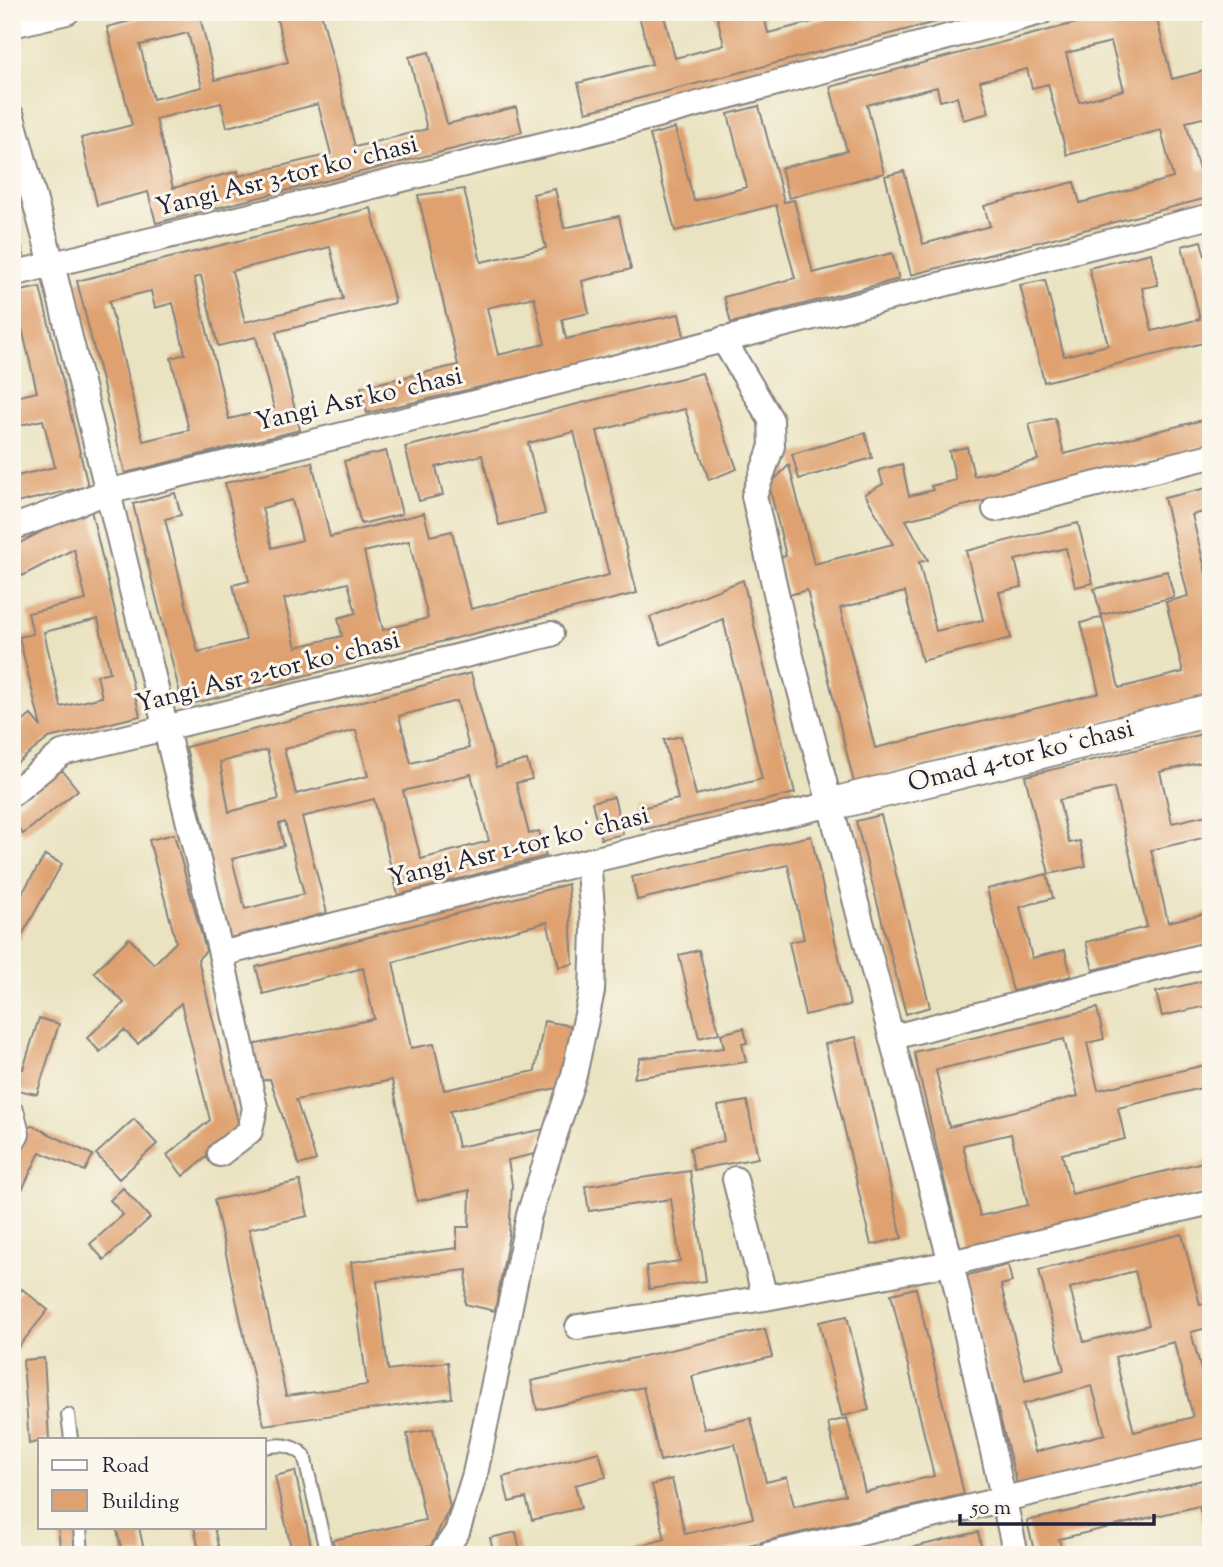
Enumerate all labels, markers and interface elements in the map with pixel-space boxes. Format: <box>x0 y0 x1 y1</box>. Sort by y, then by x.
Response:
street label: Yangi Asr 3-tor koʻchasi <box>152 126 422 228</box>
street label: Yangi Asr koʻchasi <box>252 358 466 442</box>
street label: Yangi Asr 2-tor koʻchasi <box>132 622 404 724</box>
street label: Omad 4-tor koʻchasi <box>904 711 1138 803</box>
street label: Yangi Asr 1-tor koʻchasi <box>385 798 653 898</box>
legend <box>38 1438 266 1528</box>
text: Road <box>102 1452 149 1482</box>
scale bar <box>960 1483 1155 1527</box>
text: Building <box>102 1488 179 1518</box>
text: 50 m <box>970 1494 1011 1524</box>

